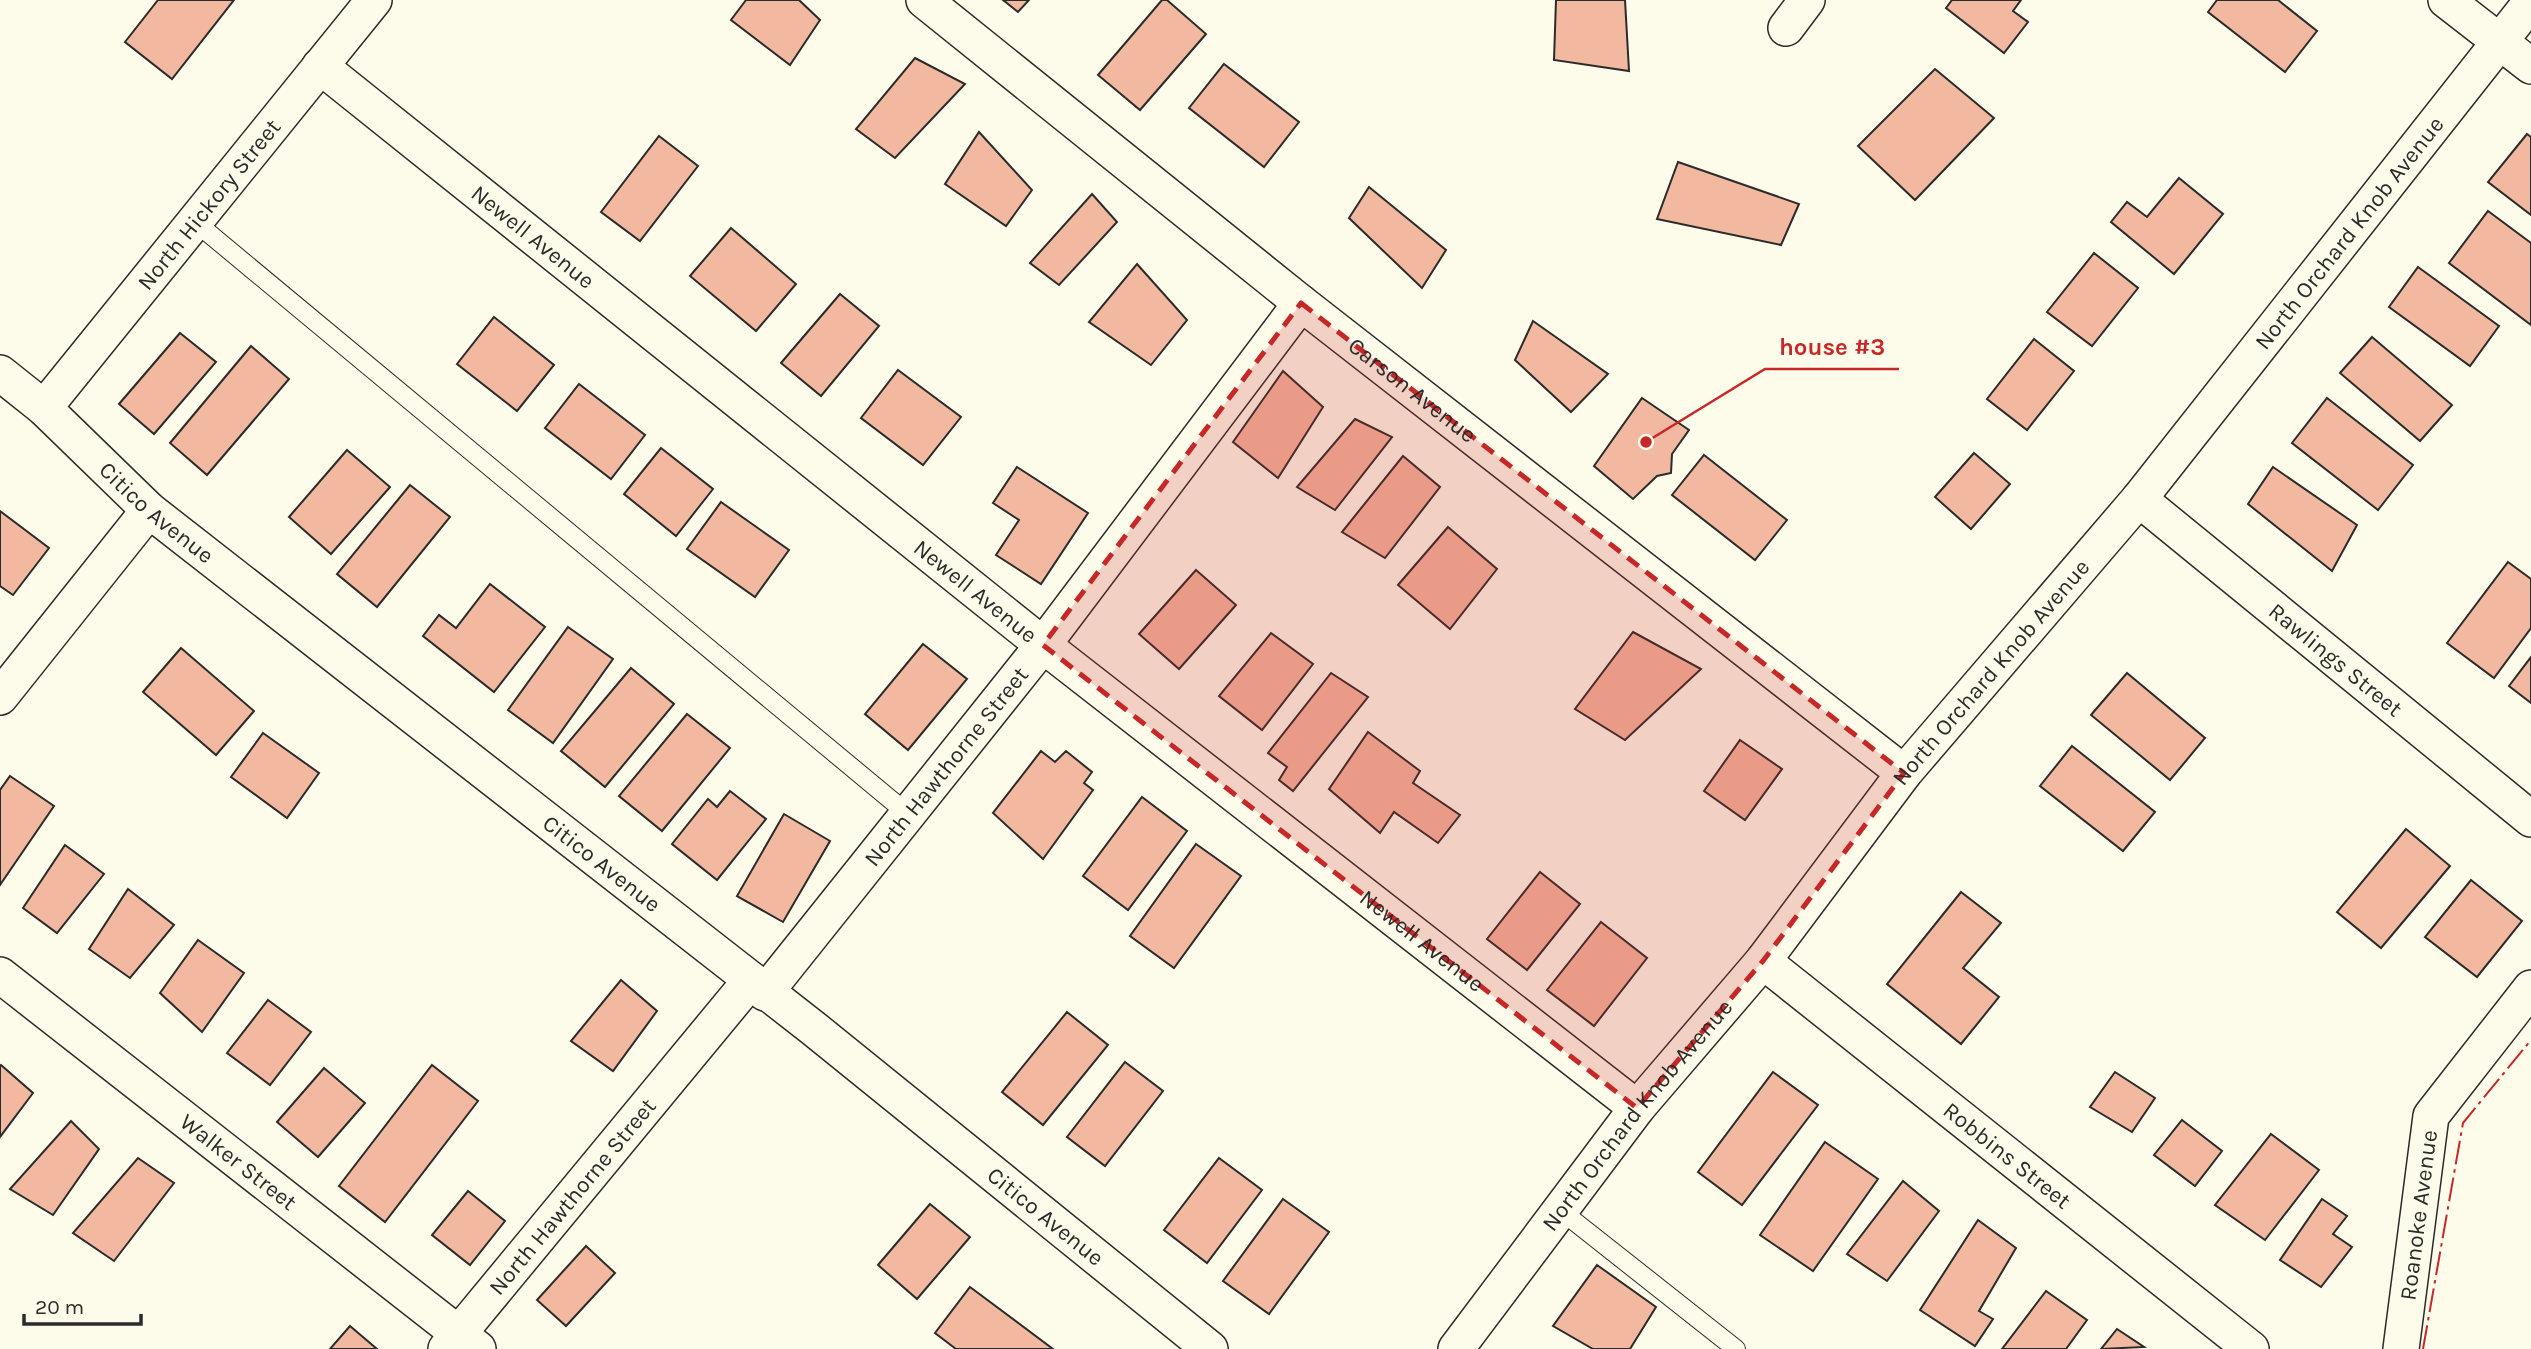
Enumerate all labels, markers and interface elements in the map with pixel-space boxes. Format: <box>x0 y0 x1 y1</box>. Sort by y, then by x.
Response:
street label: North Orchard Knob Avenue <box>2249 111 2449 355</box>
street label: North Hickory Street <box>132 113 287 296</box>
street label: Newell Avenue <box>466 180 600 295</box>
callout: house #3 <box>1765 324 1899 369</box>
street label: Carson Avenue <box>1343 332 1482 449</box>
text: house #3 <box>1779 333 1885 361</box>
street label: Citico Avenue <box>94 456 219 569</box>
street label: Newell Avenue <box>908 534 1042 649</box>
street label: North Orchard Knob Avenue <box>1887 554 2095 791</box>
street label: Rawlings Street <box>2263 598 2408 723</box>
street label: North Hawthorne Street <box>859 661 1034 872</box>
street label: Citico Avenue <box>537 809 666 918</box>
street label: Newell Avenue <box>1354 884 1489 998</box>
street label: North Orchard Knob Avenue <box>1537 994 1738 1236</box>
street label: North Hawthorne Street <box>483 1093 662 1301</box>
street label: Robbins Street <box>1938 1097 2076 1215</box>
street label: Walker Street <box>175 1108 302 1216</box>
street label: Roanoke Avenue <box>2394 1128 2443 1302</box>
street label: Citico Avenue <box>982 1161 1109 1272</box>
scale bar <box>24 1282 142 1326</box>
text: 20 m <box>35 1295 84 1319</box>

